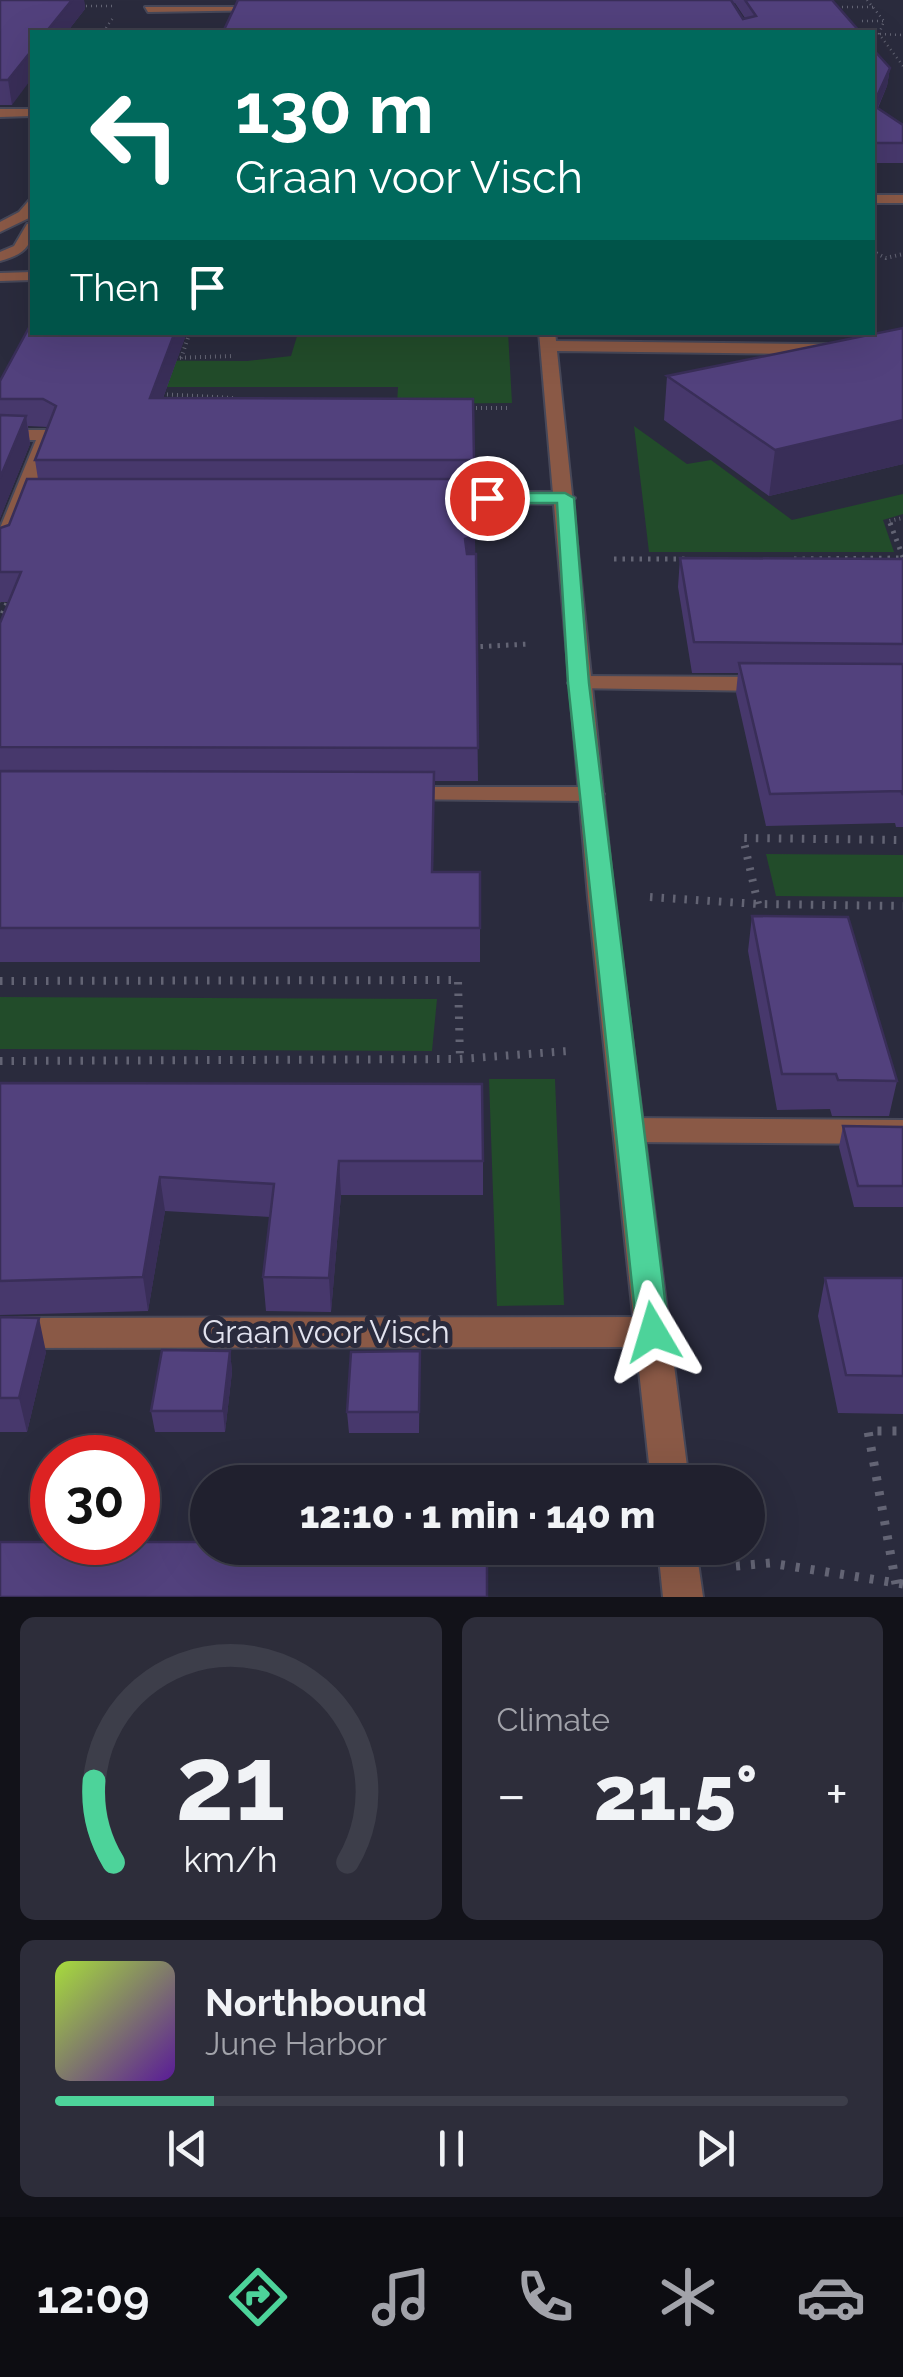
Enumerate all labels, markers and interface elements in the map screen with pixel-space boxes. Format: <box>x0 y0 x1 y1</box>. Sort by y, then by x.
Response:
text: 130 m <box>235 67 434 149</box>
icon: left <box>70 70 200 200</box>
text: Graan voor Visch <box>235 151 583 204</box>
icon: arrive <box>180 260 235 315</box>
text: Then <box>70 265 160 310</box>
pin <box>445 456 530 541</box>
icon: arrive <box>460 471 515 526</box>
position arrow <box>601 1280 705 1384</box>
street label: Graan voor Visch <box>202 1313 450 1350</box>
speed limit sign: 30 <box>30 1435 160 1565</box>
text: 12:10 · 1 min · 140 m <box>300 1492 655 1537</box>
text: Climate <box>497 1701 610 1738</box>
text: 21 <box>176 1722 286 1844</box>
text: 21.5° <box>594 1749 758 1838</box>
text: − <box>497 1762 526 1827</box>
text: + <box>825 1762 848 1827</box>
text: km/h <box>184 1838 278 1880</box>
text: Northbound <box>205 1980 427 2025</box>
text: June Harbor <box>205 2025 387 2062</box>
icon: previous <box>160 2121 215 2176</box>
icon: pause <box>424 2121 479 2176</box>
icon: next <box>688 2121 743 2176</box>
icon: directions <box>223 2262 293 2332</box>
icon: music <box>366 2262 436 2332</box>
icon: phone <box>510 2262 580 2332</box>
icon: climate <box>653 2262 723 2332</box>
icon: car <box>796 2262 866 2332</box>
text: 12:09 <box>37 2271 150 2324</box>

